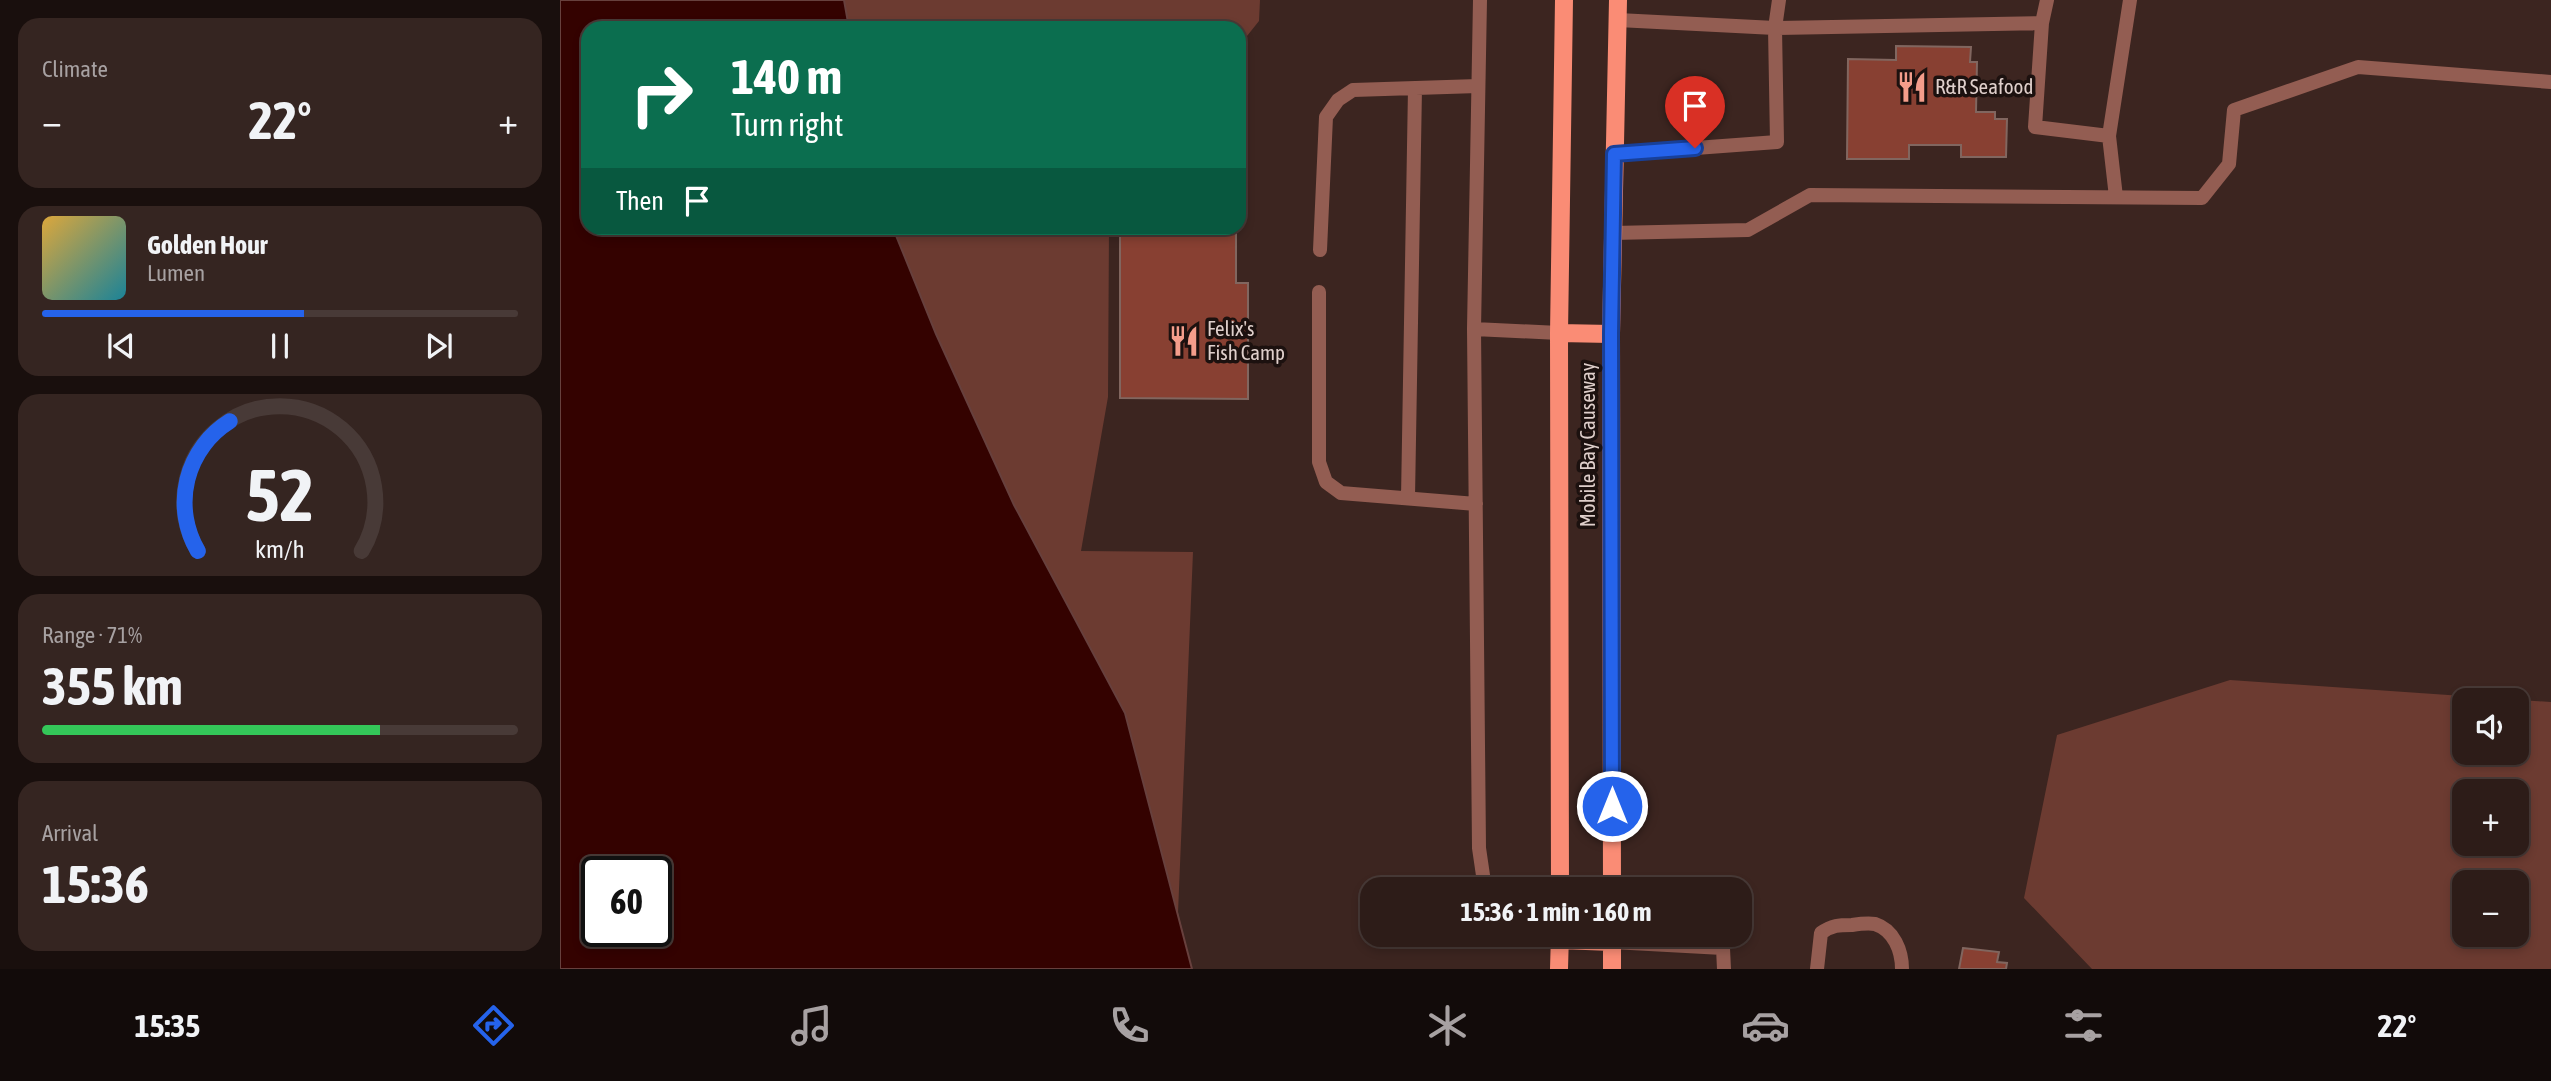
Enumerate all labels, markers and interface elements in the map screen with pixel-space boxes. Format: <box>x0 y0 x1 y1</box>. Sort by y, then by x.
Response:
text: 140 m <box>731 48 842 104</box>
icon: right <box>616 49 707 140</box>
text: Climate <box>42 56 108 82</box>
restaurant icon: R&R Seafood <box>1895 70 1929 104</box>
place label: R&R Seafood <box>1935 74 2033 98</box>
pin <box>1665 76 1725 148</box>
icon: arrive <box>1676 87 1714 125</box>
text: 22° <box>248 90 312 150</box>
text: − <box>42 99 62 142</box>
text: + <box>498 99 518 142</box>
text: Turn right <box>731 106 844 143</box>
icon: arrive <box>678 182 716 220</box>
text: Then <box>616 186 664 216</box>
text: Golden Hour <box>147 230 267 260</box>
text: Lumen <box>147 260 205 286</box>
place label: Felix's Fish Camp <box>1207 316 1285 364</box>
restaurant icon: Felix's Fish Camp <box>1167 324 1201 358</box>
icon: previous <box>102 327 140 365</box>
icon: pause <box>261 327 299 365</box>
icon: next <box>420 327 458 365</box>
street label: Mobile Bay Causeway <box>1575 362 1599 527</box>
text: 52 <box>246 453 314 536</box>
text: km/h <box>255 534 305 562</box>
text: Range · 71% <box>42 622 142 648</box>
text: 355 km <box>42 656 183 716</box>
map controls <box>2452 688 2529 947</box>
button: sound <box>2452 688 2529 765</box>
position arrow <box>1575 769 1649 843</box>
button: + <box>2452 779 2529 856</box>
text: Arrival <box>42 820 98 846</box>
text: 15:36 <box>42 854 149 914</box>
speed limit sign: 60 <box>581 856 672 947</box>
button: − <box>2452 870 2529 947</box>
text: 15:36 · 1 min · 160 m <box>1461 897 1651 927</box>
icon: directions <box>469 1001 518 1050</box>
icon: music <box>787 1001 836 1050</box>
icon: phone <box>1105 1001 1154 1050</box>
icon: climate <box>1423 1001 1472 1050</box>
icon: car <box>1741 1001 1790 1050</box>
icon: filters <box>2059 1001 2108 1050</box>
text: 15:35 <box>135 1007 200 1044</box>
text: 22° <box>2377 1007 2416 1044</box>

